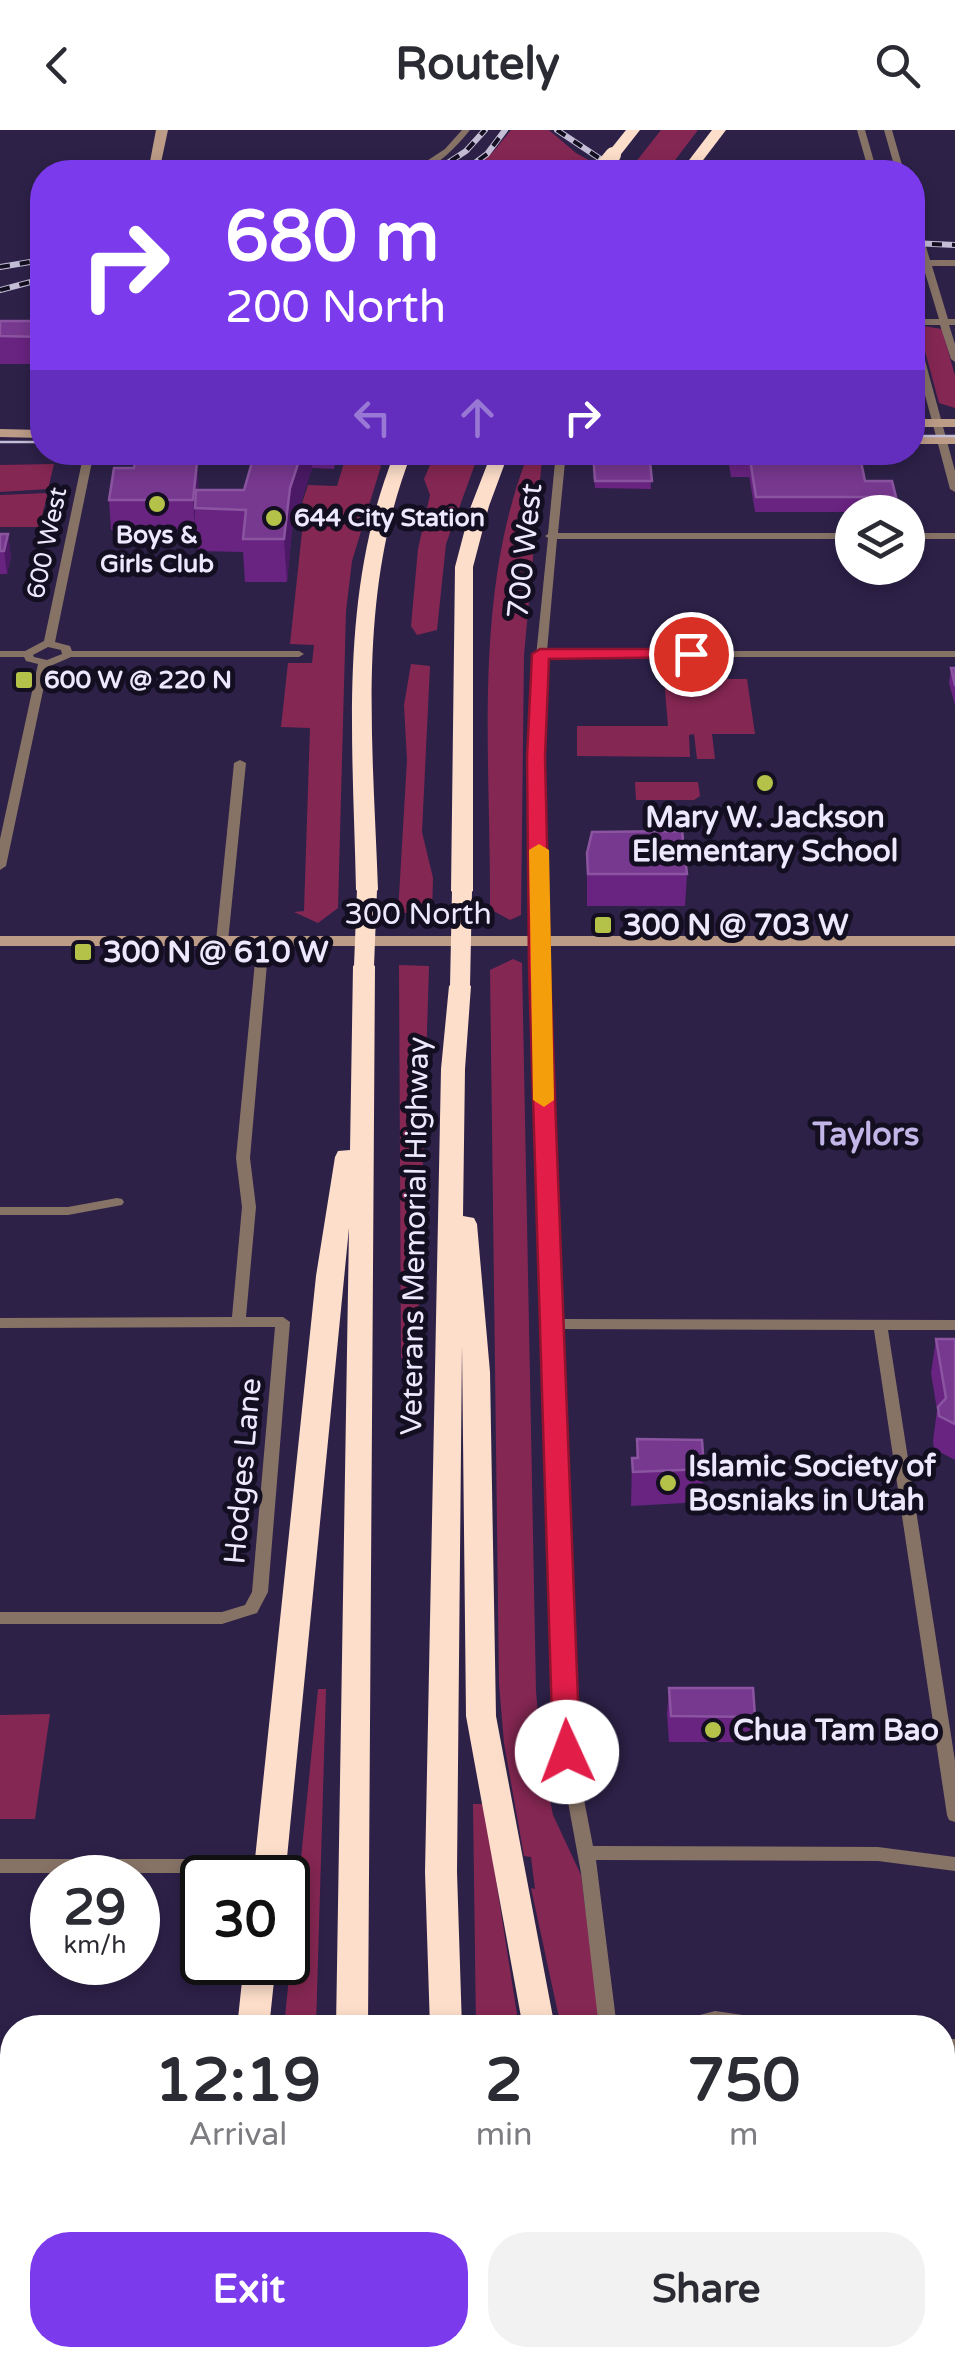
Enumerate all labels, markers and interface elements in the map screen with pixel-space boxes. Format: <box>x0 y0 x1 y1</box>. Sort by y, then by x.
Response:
icon: back <box>30 38 85 93</box>
text: Routely <box>395 38 560 92</box>
icon: search <box>870 38 925 93</box>
text: 680 m <box>225 196 439 280</box>
icon: right <box>60 200 190 330</box>
text: 200 North <box>225 281 446 335</box>
icon: left <box>345 390 400 445</box>
icon: ahead <box>450 390 505 445</box>
icon: right <box>555 390 610 445</box>
street label: 700 West <box>499 481 551 621</box>
street label: 600 West <box>21 484 74 602</box>
marker: Boys & Girls Club <box>146 493 168 515</box>
map controls <box>835 495 925 585</box>
button: layers <box>835 495 925 585</box>
place label: 644 City Station <box>294 503 485 533</box>
marker: 644 City Station <box>263 507 285 529</box>
place label: Boys & Girls Club <box>100 520 214 579</box>
pin <box>649 612 734 697</box>
icon: arrive <box>664 627 719 682</box>
place label: 600 W @ 220 N <box>44 665 232 695</box>
marker: 600 W @ 220 N <box>13 669 35 691</box>
marker: Mary W. Jackson Elementary School <box>754 772 776 794</box>
place label: Mary W. Jackson Elementary School <box>632 799 898 870</box>
street label: 300 North <box>344 896 492 933</box>
place label: 300 N @ 703 W <box>623 907 849 944</box>
marker: 300 N @ 703 W <box>592 914 614 936</box>
place label: 300 N @ 610 W <box>103 934 329 971</box>
marker: 300 N @ 610 W <box>72 941 94 963</box>
street label: Veterans Memorial Highway <box>393 1036 437 1436</box>
district label: Taylors <box>812 1116 919 1154</box>
street label: Hodges Lane <box>216 1376 270 1566</box>
place label: Islamic Society of Bosniaks in Utah <box>688 1448 936 1519</box>
marker: Islamic Society of Bosniaks in Utah <box>657 1472 679 1494</box>
position arrow <box>515 1700 619 1804</box>
place label: Chua Tam Bao <box>733 1712 939 1749</box>
marker: Chua Tam Bao <box>702 1719 724 1741</box>
speed limit sign: 30 <box>180 1855 310 1985</box>
text: 29 <box>64 1878 126 1938</box>
text: km/h <box>64 1930 126 1960</box>
text: 12:19 <box>155 2045 321 2117</box>
text: 2 <box>485 2045 523 2117</box>
text: 750 <box>687 2045 800 2117</box>
text: Arrival <box>188 2116 287 2154</box>
text: min <box>476 2116 533 2154</box>
text: m <box>729 2116 758 2154</box>
button: Exit <box>30 2232 468 2347</box>
button: Share <box>488 2232 925 2347</box>

